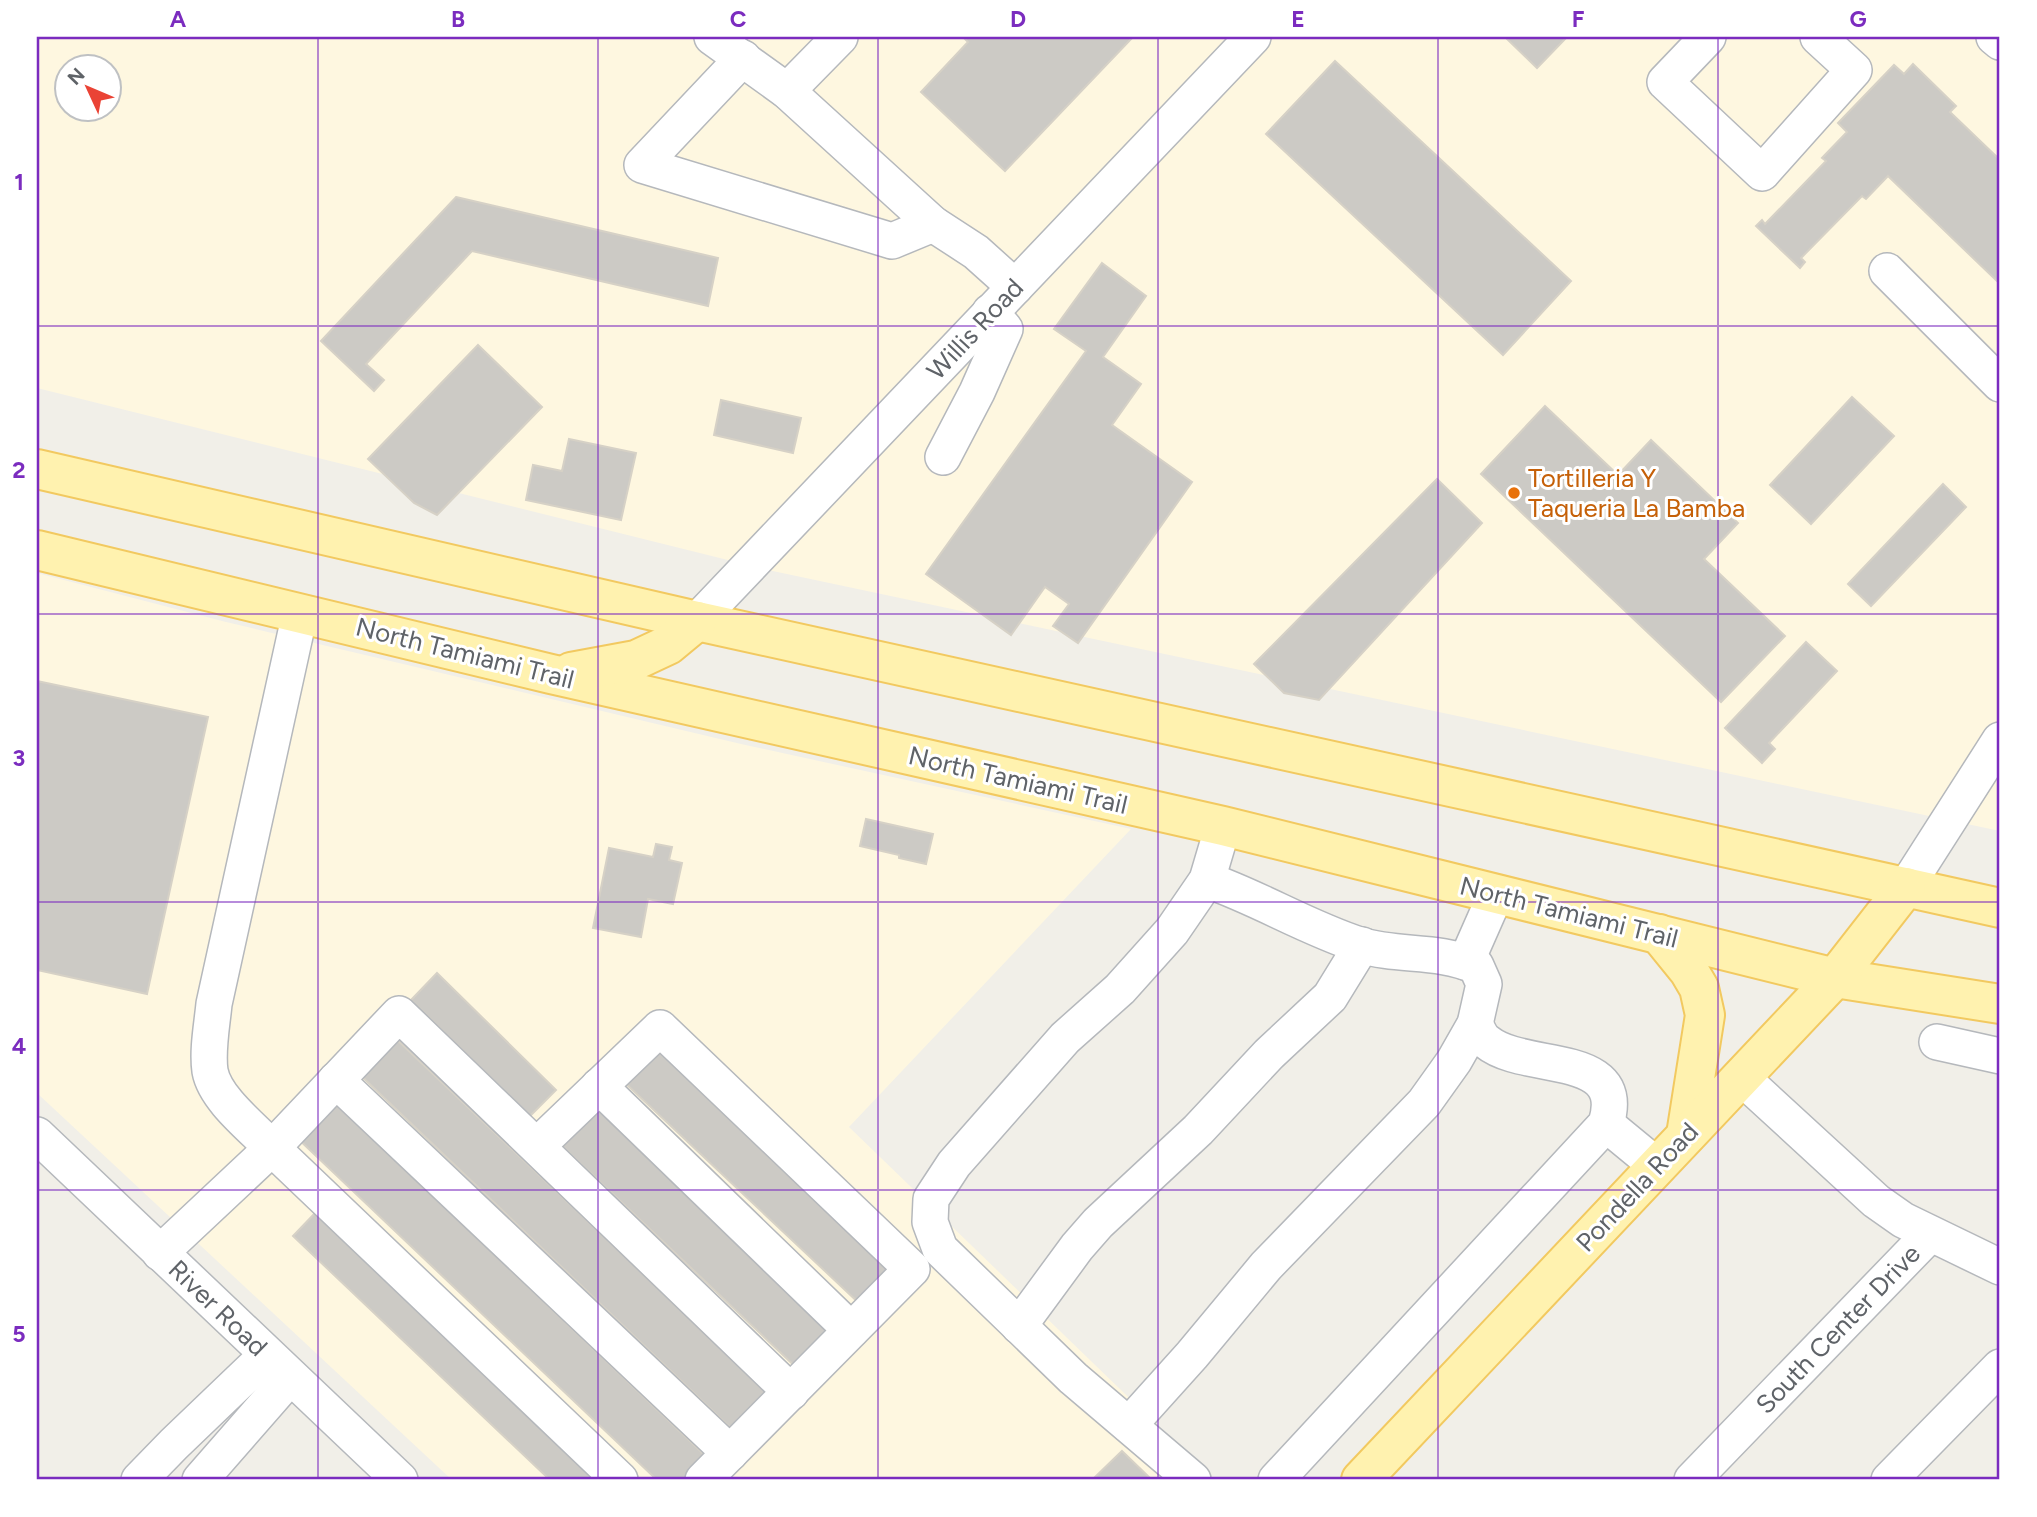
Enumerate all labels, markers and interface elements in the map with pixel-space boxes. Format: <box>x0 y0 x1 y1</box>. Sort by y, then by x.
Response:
text: A <box>170 5 187 33</box>
text: B <box>451 5 465 33</box>
text: C <box>730 5 747 33</box>
text: D <box>1010 5 1026 33</box>
text: E <box>1291 5 1305 33</box>
text: F <box>1572 5 1585 33</box>
text: G <box>1849 5 1867 33</box>
north arrow <box>52 52 122 122</box>
text: N <box>63 63 90 90</box>
text: 1 <box>14 168 24 196</box>
street label: Willis Road <box>920 272 1030 386</box>
text: 2 <box>12 456 26 484</box>
place label: Tortilleria Y Taqueria La Bamba <box>1528 462 1745 524</box>
marker: Tortilleria Y Taqueria La Bamba <box>1506 485 1522 501</box>
street label: North Tamiami Trail <box>353 610 577 696</box>
street label: North Tamiami Trail <box>905 739 1131 821</box>
text: 3 <box>13 744 25 772</box>
street label: North Tamiami Trail <box>1457 869 1681 955</box>
text: 4 <box>12 1032 26 1060</box>
street label: Pondella Road <box>1569 1116 1705 1258</box>
street label: South Center Drive <box>1749 1238 1927 1420</box>
street label: River Road <box>162 1253 274 1363</box>
text: 5 <box>12 1320 26 1348</box>

